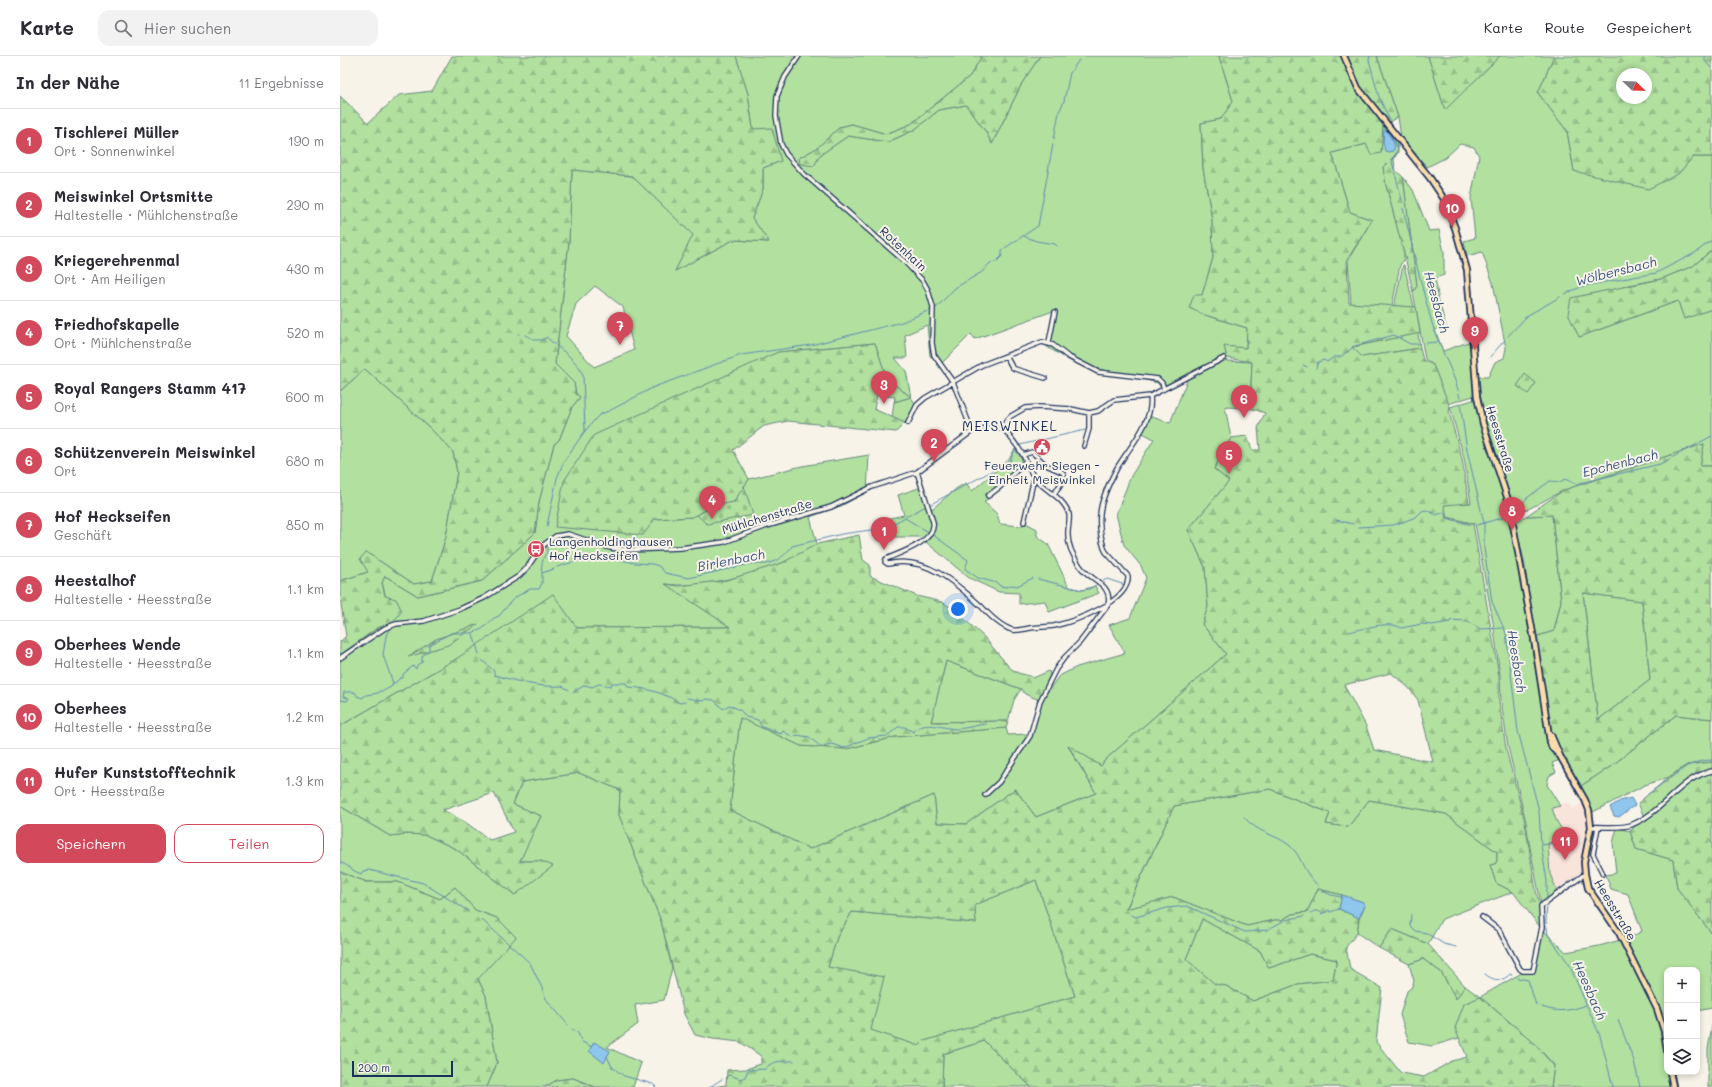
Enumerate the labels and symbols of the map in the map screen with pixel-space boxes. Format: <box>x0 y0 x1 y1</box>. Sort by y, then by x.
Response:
north arrow <box>1616 68 1652 104</box>
pin: 10 <box>1439 194 1465 227</box>
street label: Rotenhain <box>877 222 931 274</box>
water label: Wölbersbach <box>1574 252 1658 289</box>
water label: Heesbach <box>1421 269 1454 335</box>
pin: 7 <box>607 312 633 345</box>
pin: 9 <box>1462 317 1488 350</box>
pin: 3 <box>871 371 897 404</box>
pin: 6 <box>1231 385 1257 418</box>
street label: Heesstraße <box>1483 403 1519 474</box>
district label: MEISWINKEL <box>962 416 1058 435</box>
pin: 2 <box>921 429 947 462</box>
public building icon: Feuerwehr Siegen - Einheit Meiswinkel <box>1032 437 1052 457</box>
pin: 5 <box>1216 441 1242 474</box>
water label: Epchenbach <box>1580 445 1659 480</box>
place label: Feuerwehr Siegen - Einheit Meiswinkel <box>984 457 1100 487</box>
pin: 4 <box>699 486 725 519</box>
street label: Mühlchenstraße <box>720 495 814 537</box>
pin: 8 <box>1499 497 1525 530</box>
pin: 1 <box>871 517 897 550</box>
place label: Langenholdinghausen Hof Heckseifen <box>549 533 673 563</box>
bus stop icon: Langenholdinghausen Hof Heckseifen <box>526 539 546 559</box>
water label: Birlenbach <box>696 545 766 574</box>
your location <box>948 599 968 619</box>
water label: Heesbach <box>1504 628 1531 693</box>
pin: 11 <box>1552 827 1578 860</box>
street label: Heesstraße <box>1591 876 1640 943</box>
water label: Heesbach <box>1570 958 1611 1022</box>
scale bar <box>352 1059 453 1078</box>

